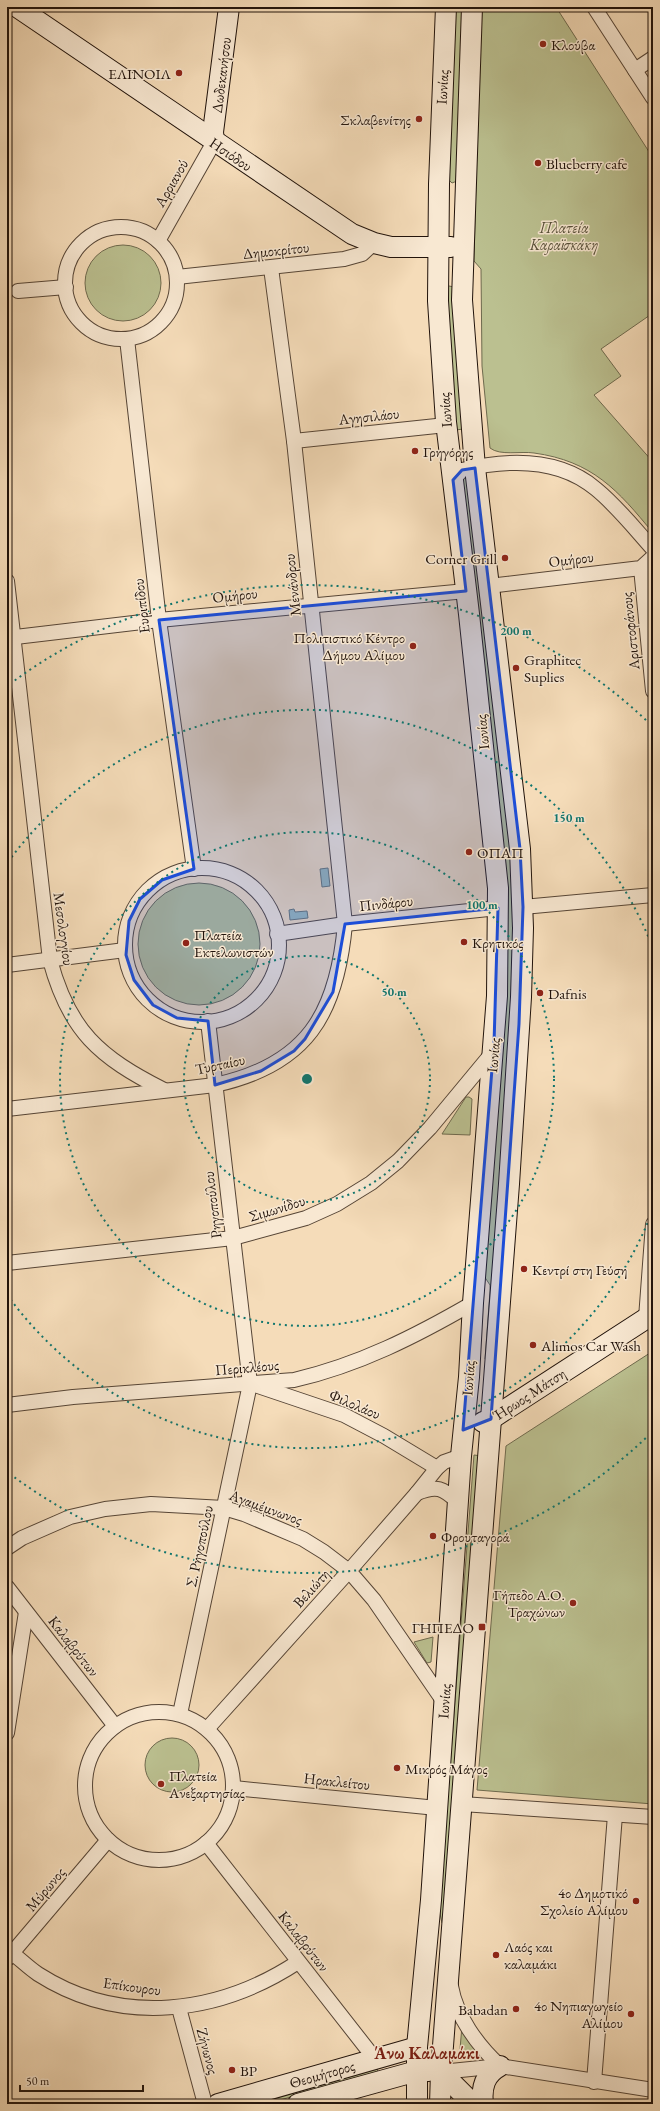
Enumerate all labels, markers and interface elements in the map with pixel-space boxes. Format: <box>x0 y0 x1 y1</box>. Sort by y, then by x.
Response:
place label: Κλούβα <box>551 35 595 54</box>
street label: Δωδεκανήσου <box>207 36 235 114</box>
marker: Κλούβα <box>538 39 548 49</box>
place label: ΕΛΙΝΟΙΛ <box>108 64 172 83</box>
marker: ΕΛΙΝΟΙΛ <box>174 68 184 78</box>
street label: Ιωνίας <box>432 69 452 105</box>
place label: Σκλαβενίτης <box>341 110 411 129</box>
marker: Σκλαβενίτης <box>414 114 424 124</box>
street label: Ησιόδου <box>206 133 256 175</box>
place label: Blueberry cafe <box>546 154 628 173</box>
street label: Αρριανού <box>149 156 192 211</box>
marker: Blueberry cafe <box>533 158 543 168</box>
park label: Πλατεία Καραϊσκάκη <box>529 218 598 255</box>
street label: Δημοκρίτου <box>242 237 310 263</box>
street label: Ιωνίας <box>434 392 456 428</box>
street label: Αγησιλάου <box>337 403 400 429</box>
place label: Γρηγόρης <box>423 442 473 461</box>
marker: Γρηγόρης <box>410 446 420 456</box>
street label: Ομήρου <box>547 547 595 571</box>
place label: Corner Grill <box>425 549 497 568</box>
street label: Μενάνδρου <box>279 553 305 617</box>
marker: Corner Grill <box>500 553 510 563</box>
street label: Ευριπίδου <box>128 577 154 635</box>
street label: Ομήρου <box>211 583 259 607</box>
street label: Αριστοφάνους <box>616 591 644 672</box>
text: 200 m <box>500 623 532 639</box>
place label: Πολιτιστικό Κέντρο Δήμου Αλίμου <box>294 628 405 664</box>
marker: Πολιτιστικό Κέντρο Δήμου Αλίμου <box>408 641 418 651</box>
place label: Graphitec Suplies <box>524 650 581 686</box>
marker: Graphitec Suplies <box>511 663 521 673</box>
street label: Ιωνίας <box>471 714 493 750</box>
text: 150 m <box>553 810 585 826</box>
place label: ΟΠΑΠ <box>477 843 524 862</box>
marker: ΟΠΑΠ <box>464 847 474 857</box>
street label: Μεσολογγίου <box>49 891 79 967</box>
street label: Πινδάρου <box>358 891 414 915</box>
text: 100 m <box>466 897 498 913</box>
place label: Πλατεία Εκτελωνιστών <box>194 925 274 961</box>
place label: Κρητικός <box>472 933 523 952</box>
marker: Κρητικός <box>459 937 469 947</box>
marker: Πλατεία Εκτελωνιστών <box>181 938 191 948</box>
text: 50 m <box>381 984 407 1000</box>
place label: Dafnis <box>548 984 587 1003</box>
marker: Dafnis <box>535 988 545 998</box>
street label: Ιωνίας <box>482 1037 504 1073</box>
street label: Τυρταίου <box>193 1049 247 1079</box>
centre of rings <box>300 1072 314 1086</box>
street label: Ρηγοπούλου <box>198 1170 226 1240</box>
street label: Σιμωνίδου <box>247 1191 307 1225</box>
place label: Κεντρί στη Γεύση <box>532 1260 627 1279</box>
marker: Κεντρί στη Γεύση <box>519 1264 529 1274</box>
place label: Alimos Car Wash <box>540 1336 641 1355</box>
marker: Alimos Car Wash <box>528 1340 538 1350</box>
street label: Περικλέους <box>214 1355 280 1379</box>
street label: Ιωνίας <box>457 1360 479 1396</box>
street label: Ήρωος Μάτση <box>489 1363 569 1425</box>
street label: Φιλολάου <box>326 1385 384 1423</box>
street label: Αγαμέμνωνος <box>226 1485 305 1529</box>
street label: Σ. Ρηγοπούλου <box>181 1503 217 1589</box>
place label: Φρουταγορά <box>441 1527 510 1546</box>
marker: Φρουταγορά <box>428 1531 438 1541</box>
street label: Βελιώτη <box>289 1565 333 1611</box>
place label: Γήπεδο Α.Ο. Τραχώνων <box>494 1585 565 1621</box>
marker: Γήπεδο Α.Ο. Τραχώνων <box>568 1598 578 1608</box>
street label: Καλαβρύτων <box>44 1612 104 1680</box>
place label: ΓΗΠΕΔΟ <box>412 1618 474 1637</box>
marker: ΓΗΠΕΔΟ <box>477 1622 487 1632</box>
street label: Ιωνίας <box>433 1683 455 1719</box>
place label: Μικρός Μάγος <box>405 1759 488 1778</box>
marker: Μικρός Μάγος <box>392 1763 402 1773</box>
place label: Πλατεία Ανεξαρτησίας <box>168 1766 245 1802</box>
street label: Ηρακλείτου <box>303 1768 371 1794</box>
marker: Πλατεία Ανεξαρτησίας <box>156 1779 166 1789</box>
street label: Μύρωνος <box>21 1863 69 1915</box>
place label: 4ο Δημοτικό Σχολείο Αλίμου <box>540 1883 628 1919</box>
marker: 4ο Δημοτικό Σχολείο Αλίμου <box>631 1896 641 1906</box>
street label: Καλαβρύτων <box>274 1907 334 1975</box>
place label: Λαός και καλαμάκι <box>503 1937 557 1973</box>
marker: Λαός και καλαμάκι <box>491 1950 501 1960</box>
street label: Επίκουρου <box>102 1973 162 1999</box>
place label: 4ο Νηπιαγωγείο Αλίμου <box>534 1996 623 2032</box>
place label: Babadan <box>458 2000 508 2019</box>
marker: Babadan <box>511 2004 521 2014</box>
marker: 4ο Νηπιαγωγείο Αλίμου <box>626 2009 636 2019</box>
street label: Ζήνωνος <box>193 2026 223 2076</box>
district label: Άνω Καλαμάκι <box>373 2042 480 2064</box>
street label: Θεομήτορος <box>287 2056 357 2092</box>
place label: BP <box>240 2061 257 2080</box>
marker: BP <box>227 2065 237 2075</box>
scale bar <box>20 2067 143 2093</box>
text: 50 m <box>26 2073 50 2089</box>

